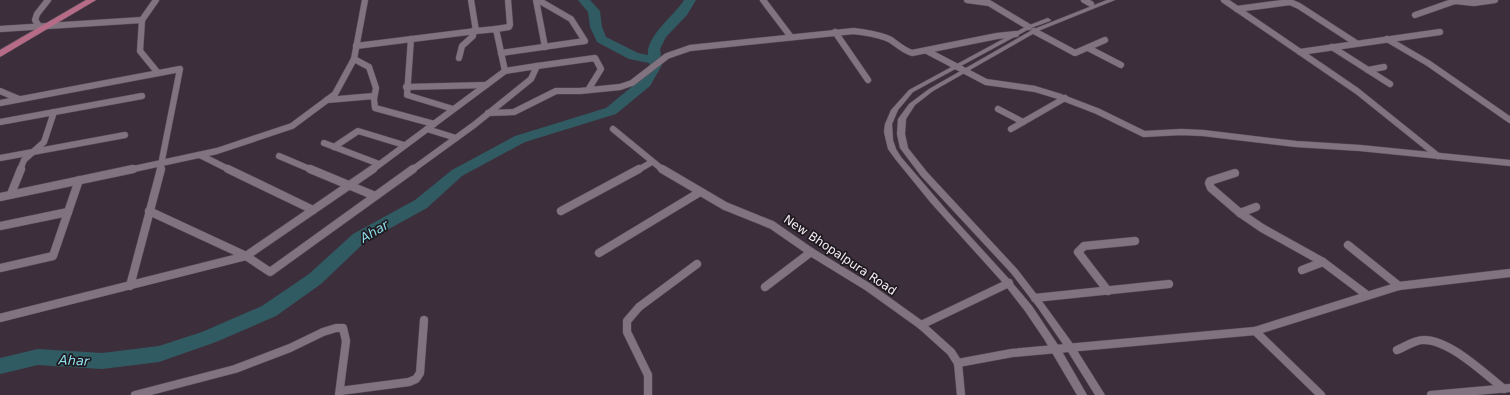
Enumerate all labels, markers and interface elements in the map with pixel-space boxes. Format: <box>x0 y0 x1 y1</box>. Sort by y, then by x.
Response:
street label: New Bhopalpura Road <box>781 212 899 298</box>
water label: Ahar <box>356 216 393 246</box>
water label: Ahar <box>57 352 91 369</box>

